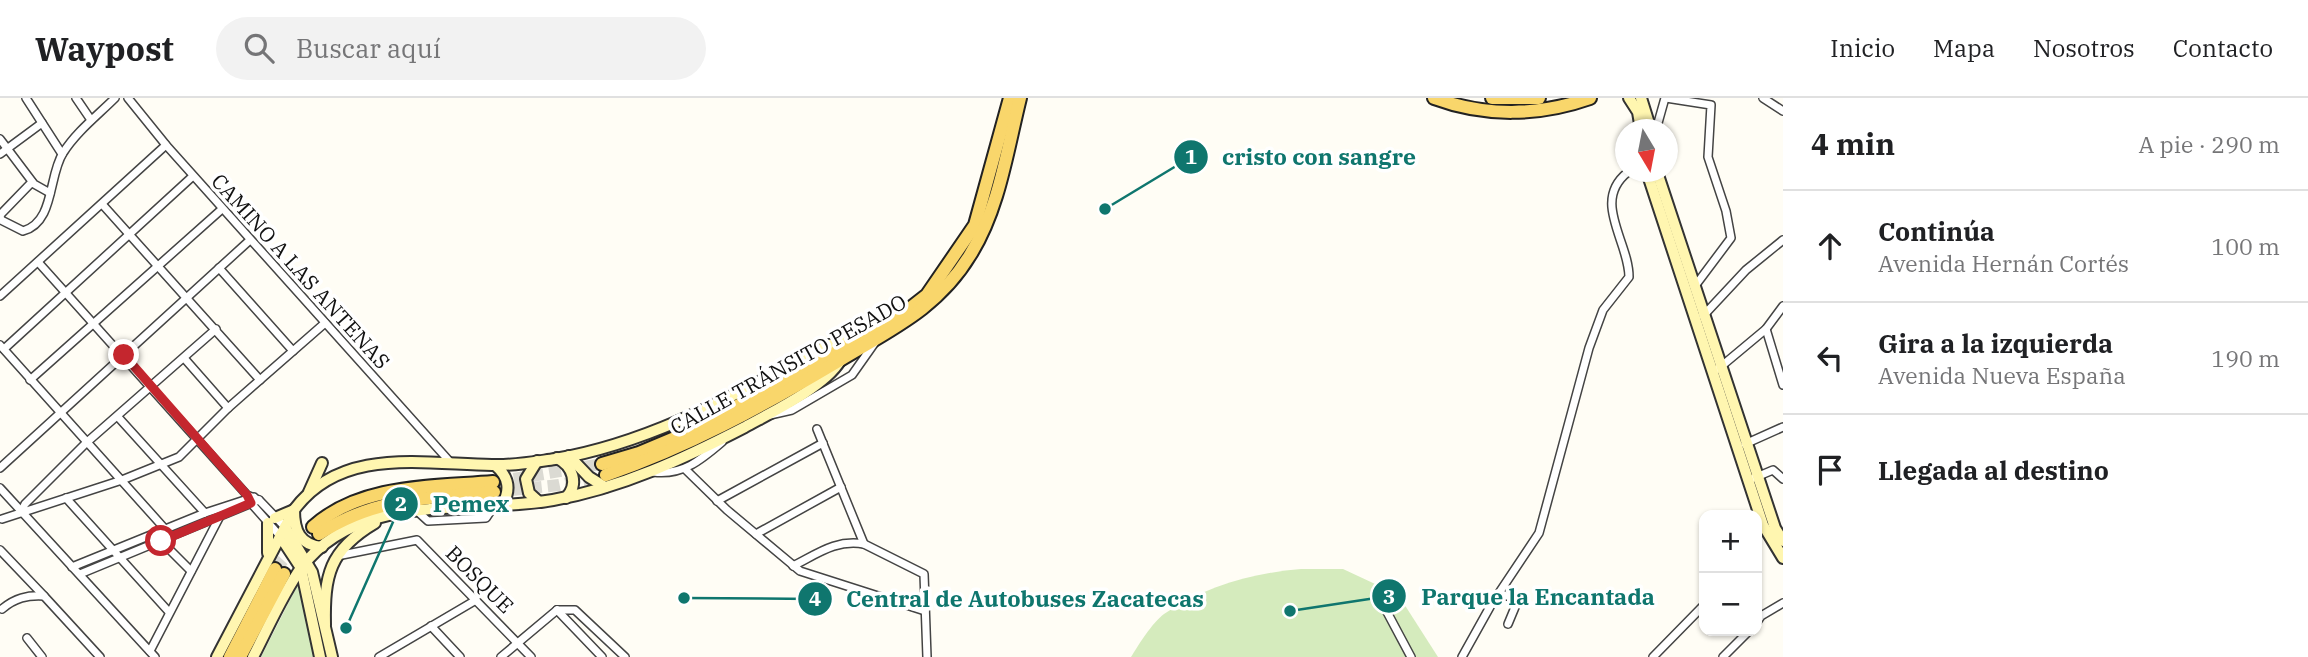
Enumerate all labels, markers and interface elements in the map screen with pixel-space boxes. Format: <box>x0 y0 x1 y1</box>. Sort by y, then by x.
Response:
search box <box>216 17 706 80</box>
text: Waypost <box>35 27 174 70</box>
icon: search <box>240 29 278 67</box>
text: Buscar aquí <box>296 31 441 65</box>
text: Inicio <box>1830 32 1895 64</box>
text: Mapa <box>1933 32 1995 64</box>
text: Nosotros <box>2033 32 2135 64</box>
text: Contacto <box>2173 32 2273 64</box>
north arrow <box>1615 119 1678 182</box>
text: 4 min <box>1811 124 1895 163</box>
text: A pie · 290 m <box>2138 129 2280 159</box>
callout: cristo con sangre <box>1173 135 1430 179</box>
text: cristo con sangre <box>1222 141 1416 171</box>
text: 1 <box>1185 142 1197 170</box>
street label: CAMINO A LAS ANTENAS <box>206 167 396 375</box>
text: Continúa <box>1878 214 1995 248</box>
icon: ahead <box>1811 227 1849 265</box>
text: 100 m <box>2211 231 2280 261</box>
text: Avenida Hernán Cortés <box>1878 248 2129 278</box>
street label: CALLE TRÁNSITO PESADO <box>665 287 911 441</box>
text: Gira a la izquierda <box>1878 326 2113 360</box>
route end <box>108 339 139 370</box>
icon: left <box>1811 339 1849 377</box>
text: 190 m <box>2211 343 2280 373</box>
text: Avenida Nueva España <box>1878 360 2126 390</box>
icon: arrive <box>1811 451 1849 489</box>
text: Llegada al destino <box>1878 453 2109 487</box>
callout: Pemex <box>383 482 523 526</box>
text: Pemex <box>433 488 510 518</box>
text: 2 <box>395 489 407 517</box>
map controls <box>1699 510 1762 636</box>
button: + <box>1699 510 1762 573</box>
route start <box>145 525 176 556</box>
street label: BOSQUE <box>440 539 520 619</box>
button: − <box>1699 573 1762 636</box>
callout: Parque la Encantada <box>1372 574 1669 618</box>
callout: Central de Autobuses Zacatecas <box>797 577 1218 621</box>
text: Parque la Encantada <box>1421 581 1655 611</box>
text: 3 <box>1383 582 1395 610</box>
text: Central de Autobuses Zacatecas <box>846 583 1204 613</box>
text: 4 <box>809 584 821 612</box>

